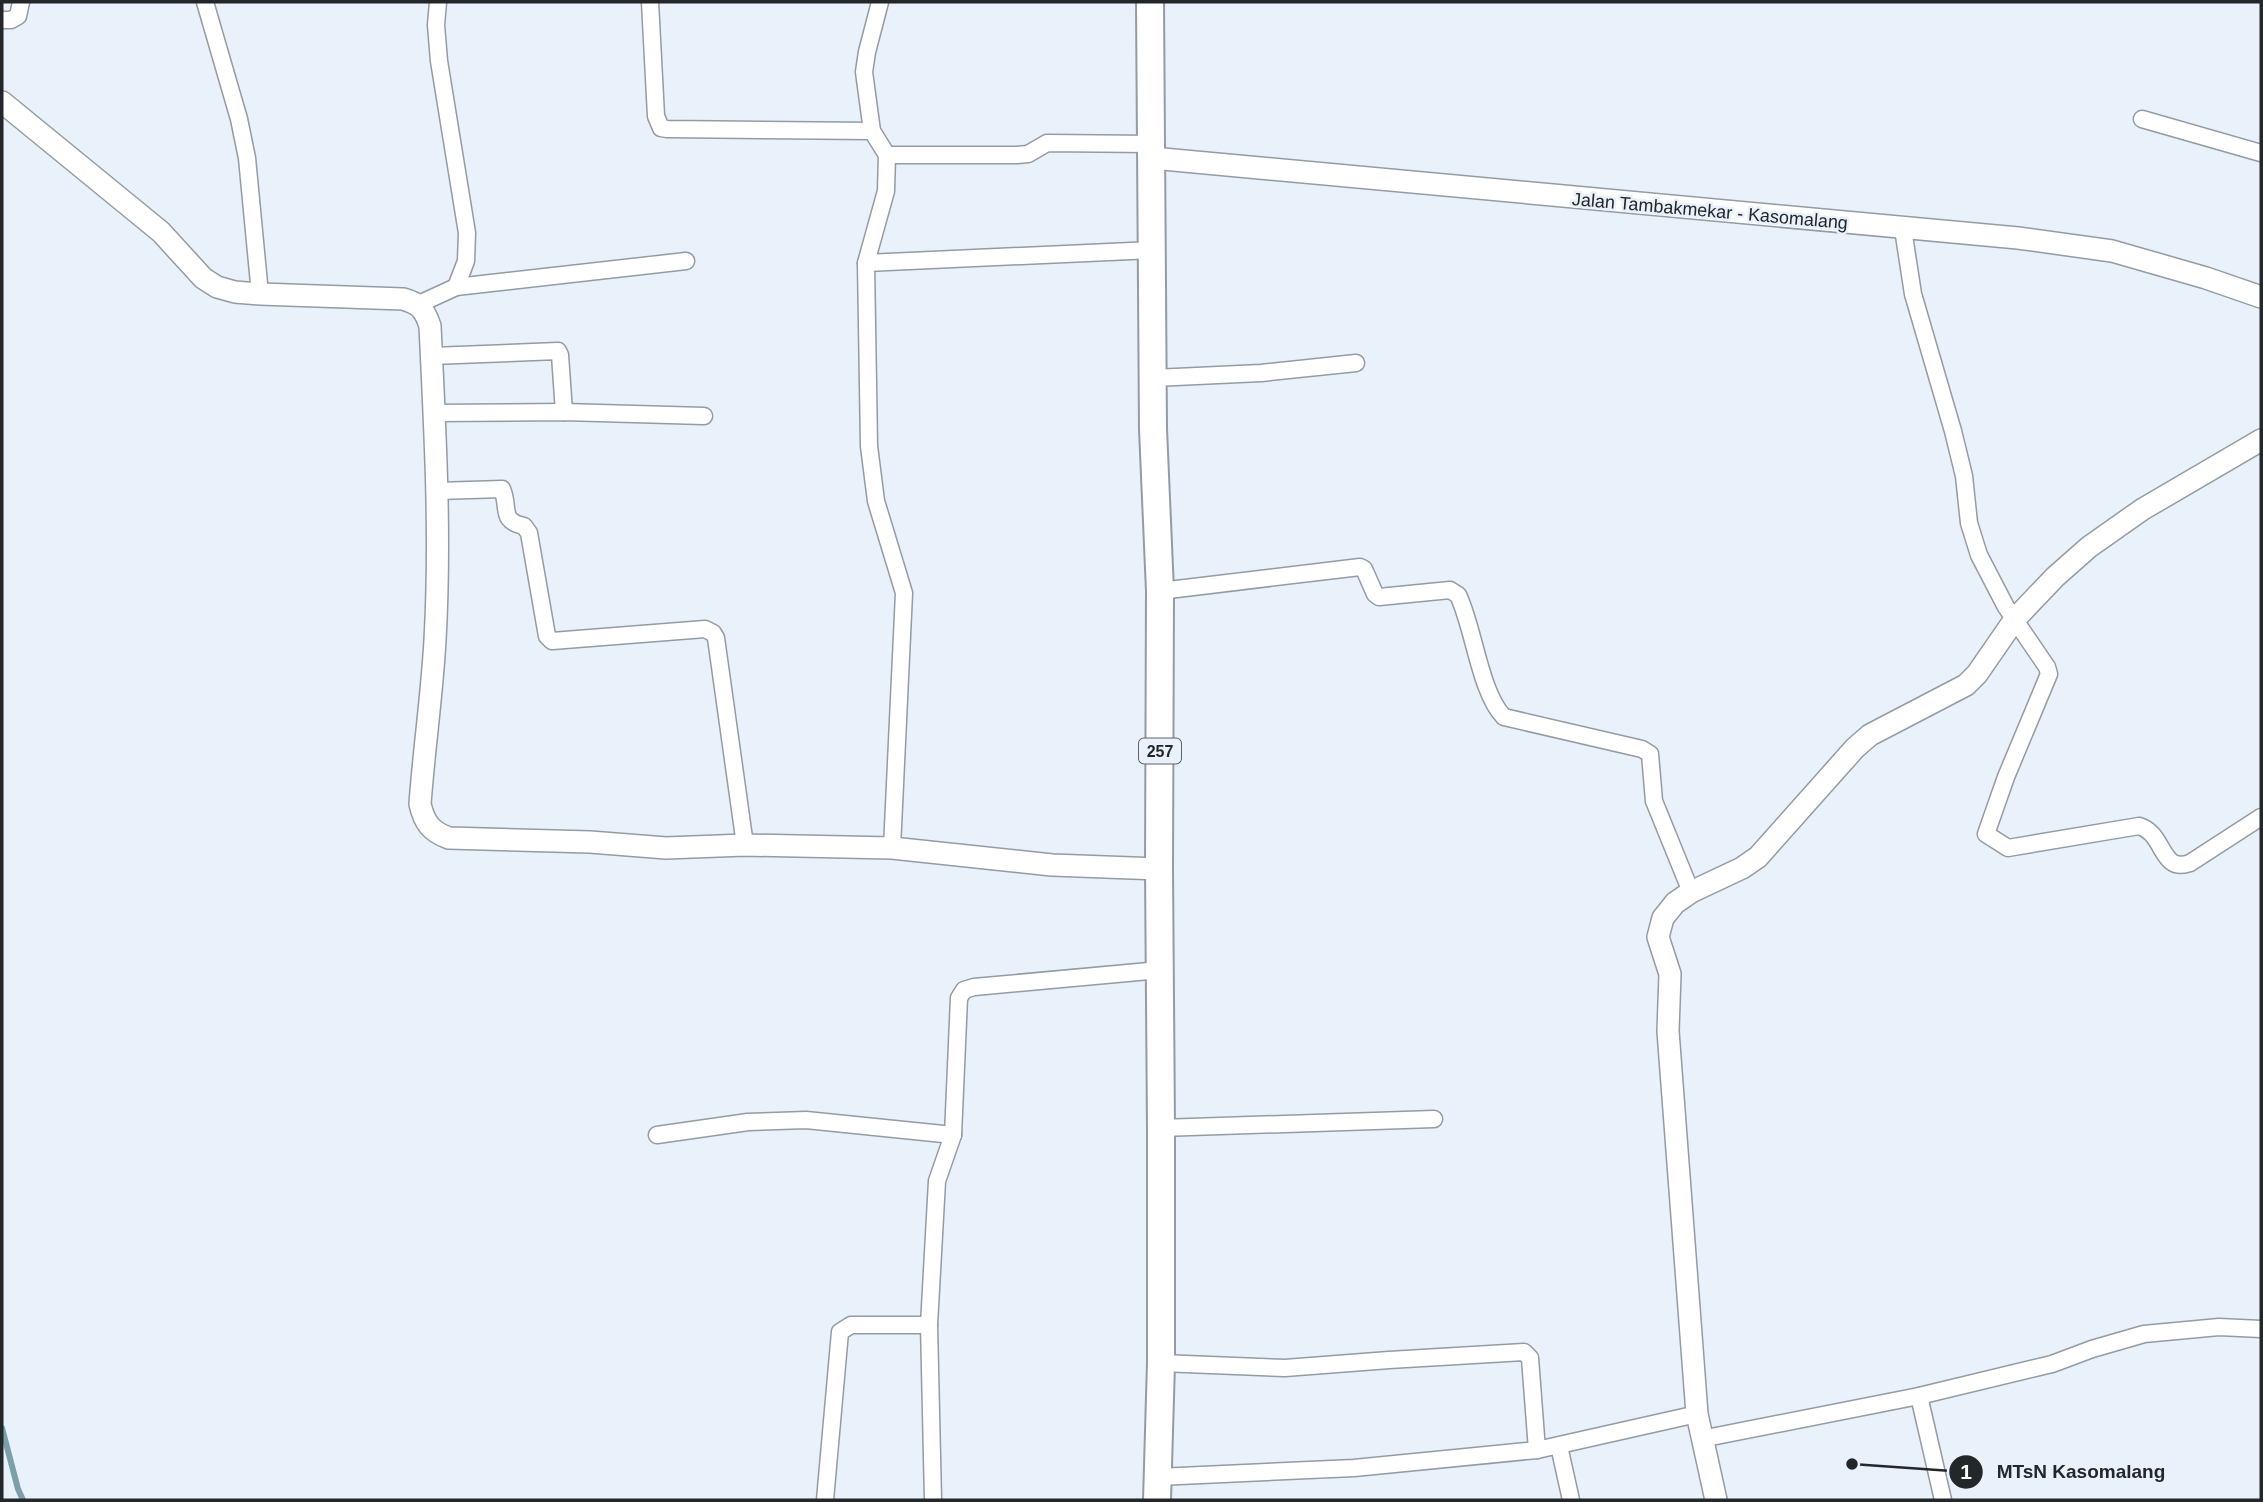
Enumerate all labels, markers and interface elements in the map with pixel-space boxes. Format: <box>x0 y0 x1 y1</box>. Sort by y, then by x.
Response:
street label: Jalan Tambakmekar - Kasomalang <box>1571 189 1849 233</box>
road number: 257 <box>1139 738 1181 764</box>
callout: MTsN Kasomalang <box>1948 1452 2180 1492</box>
text: 1 <box>1960 1460 1972 1483</box>
text: MTsN Kasomalang <box>1997 1461 2165 1482</box>

